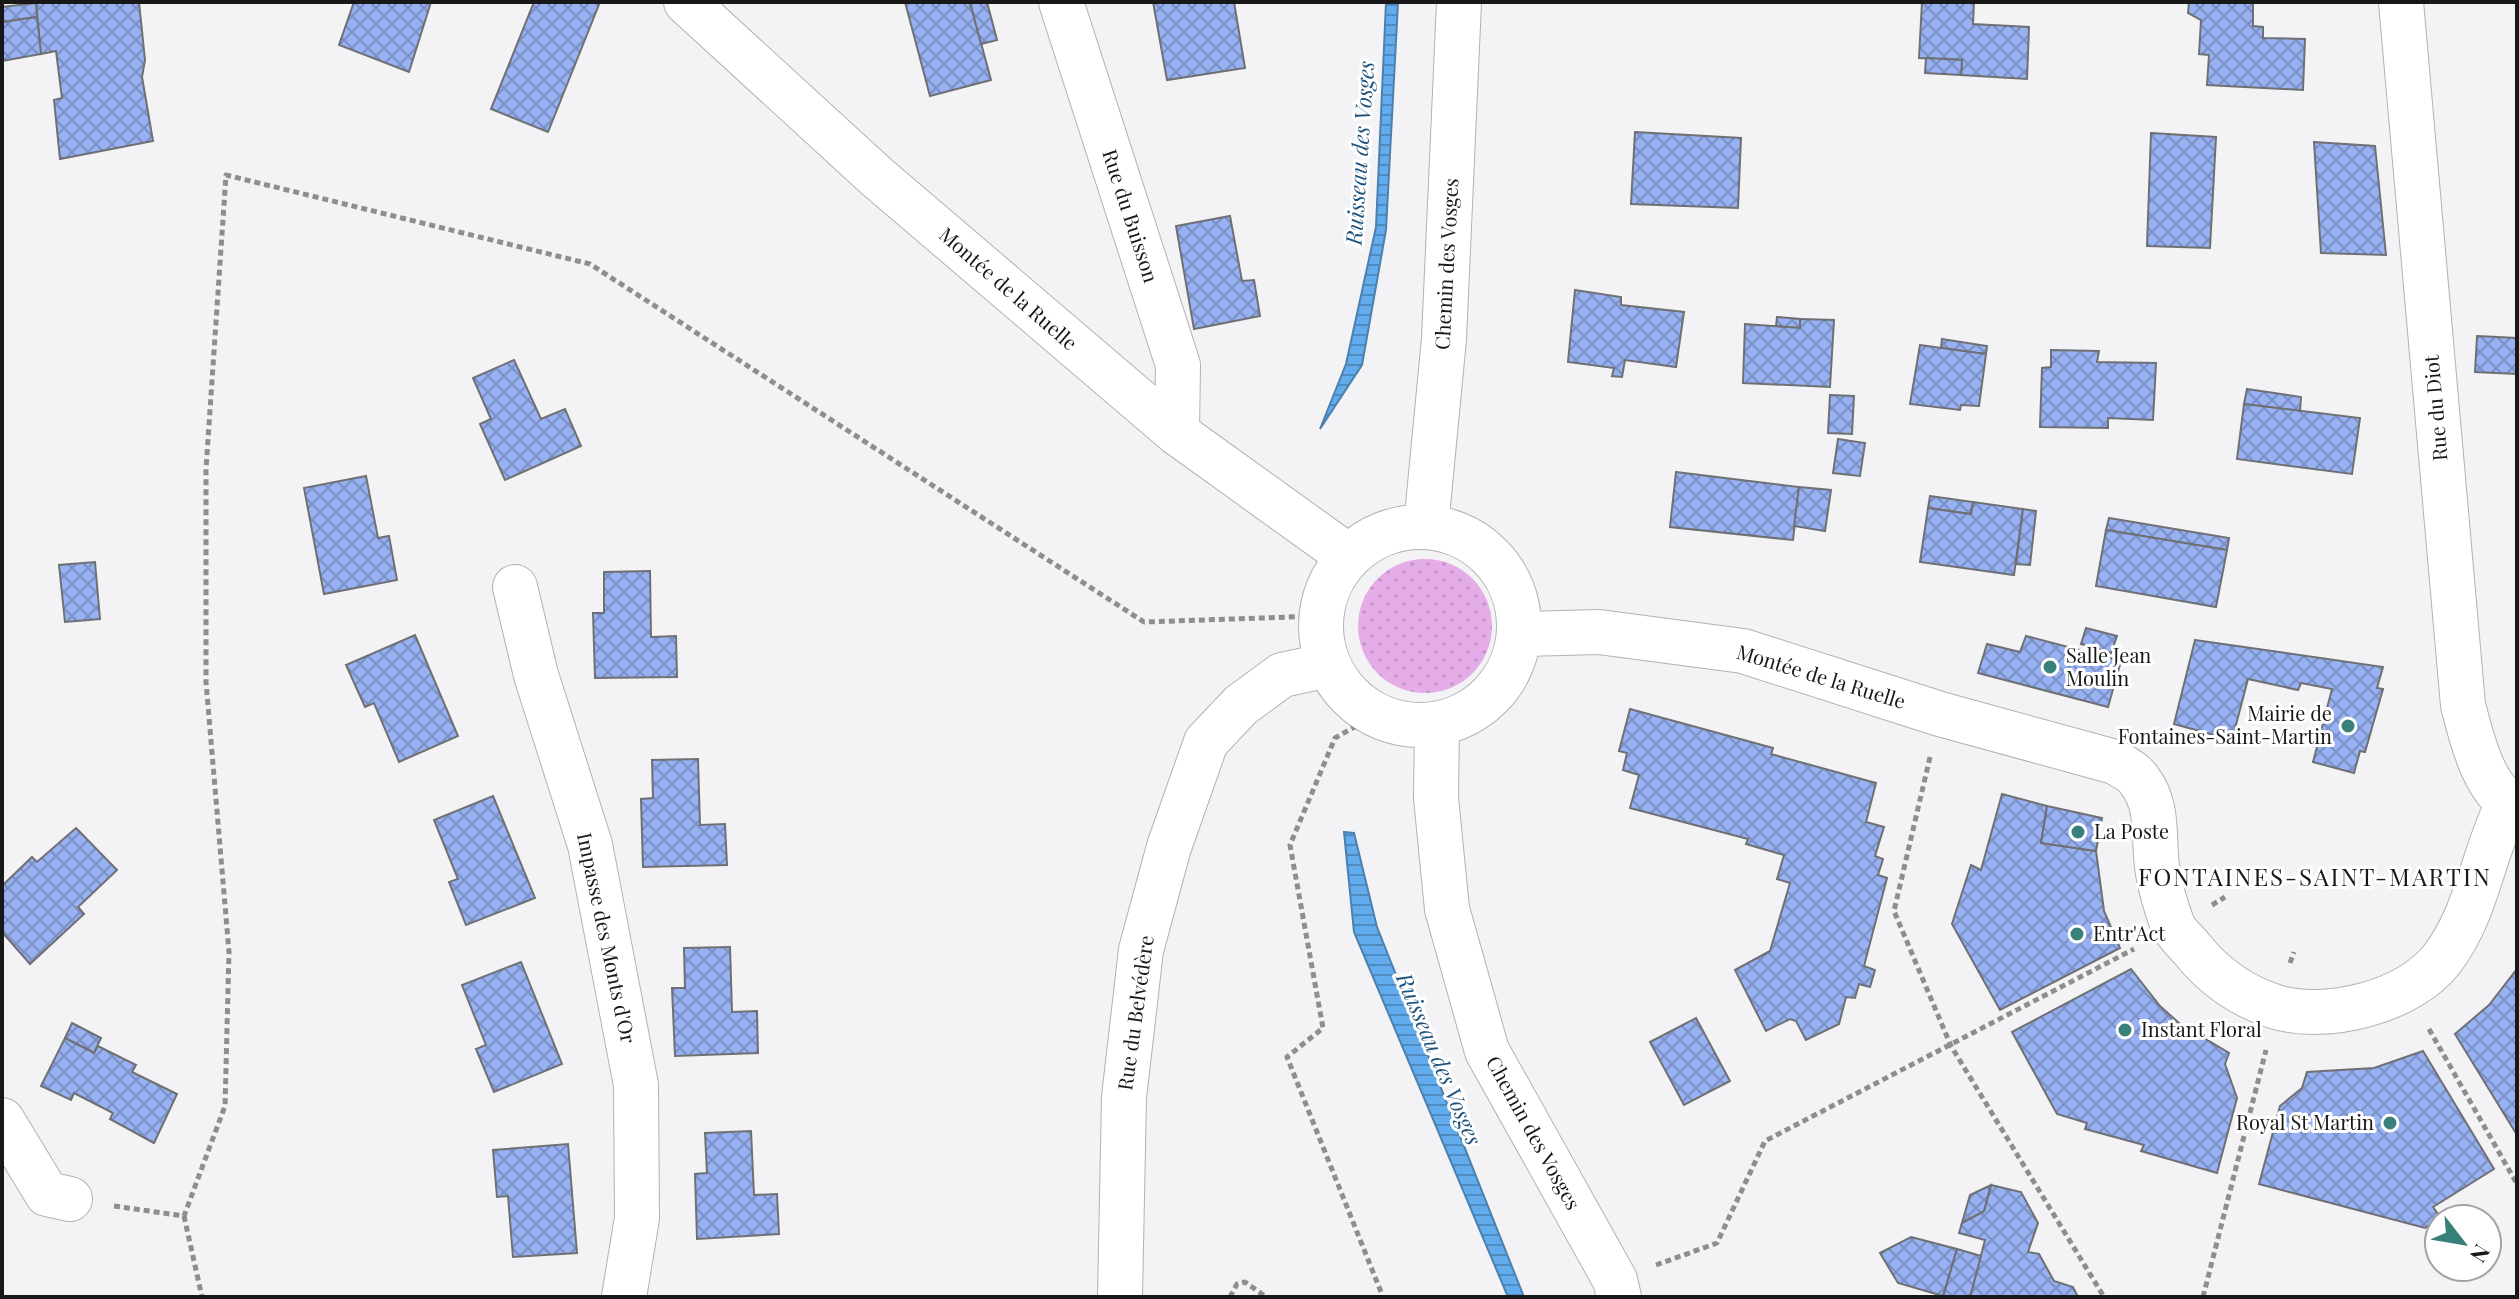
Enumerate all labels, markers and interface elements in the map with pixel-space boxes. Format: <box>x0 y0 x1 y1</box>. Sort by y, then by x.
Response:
water label: Ruisseau des Vosges <box>1338 59 1380 247</box>
street label: Rue du Buisson <box>1097 145 1166 286</box>
street label: Chemin des Vosges <box>1428 177 1463 350</box>
street label: Montée de la Ruelle <box>934 220 1084 355</box>
street label: Rue du Diot <box>2416 353 2453 462</box>
street label: Montée de la Ruelle <box>1734 637 1909 714</box>
place label: Salle Jean Moulin <box>2066 641 2151 691</box>
marker: Salle Jean Moulin <box>2041 658 2059 676</box>
place label: Mairie de Fontaines-Saint-Martin <box>2118 699 2332 749</box>
marker: Mairie de Fontaines-Saint-Martin <box>2339 717 2357 735</box>
place label: La Poste <box>2094 817 2169 844</box>
marker: La Poste <box>2069 823 2087 841</box>
street label: Impasse des Monts d'Or <box>572 830 643 1046</box>
district label: FONTAINES-SAINT-MARTIN <box>2138 860 2492 892</box>
place label: Entr'Act <box>2093 919 2166 946</box>
marker: Entr'Act <box>2068 925 2086 943</box>
street label: Rue du Belvédère <box>1110 934 1159 1092</box>
water label: Ruisseau des Vosges <box>1390 967 1490 1150</box>
place label: Instant Floral <box>2141 1015 2262 1042</box>
marker: Instant Floral <box>2116 1021 2134 1039</box>
street label: Chemin des Vosges <box>1481 1051 1588 1214</box>
place label: Royal St Martin <box>2236 1108 2374 1135</box>
marker: Royal St Martin <box>2381 1114 2399 1132</box>
north arrow <box>2423 1203 2503 1283</box>
text: N <box>2464 1239 2498 1268</box>

